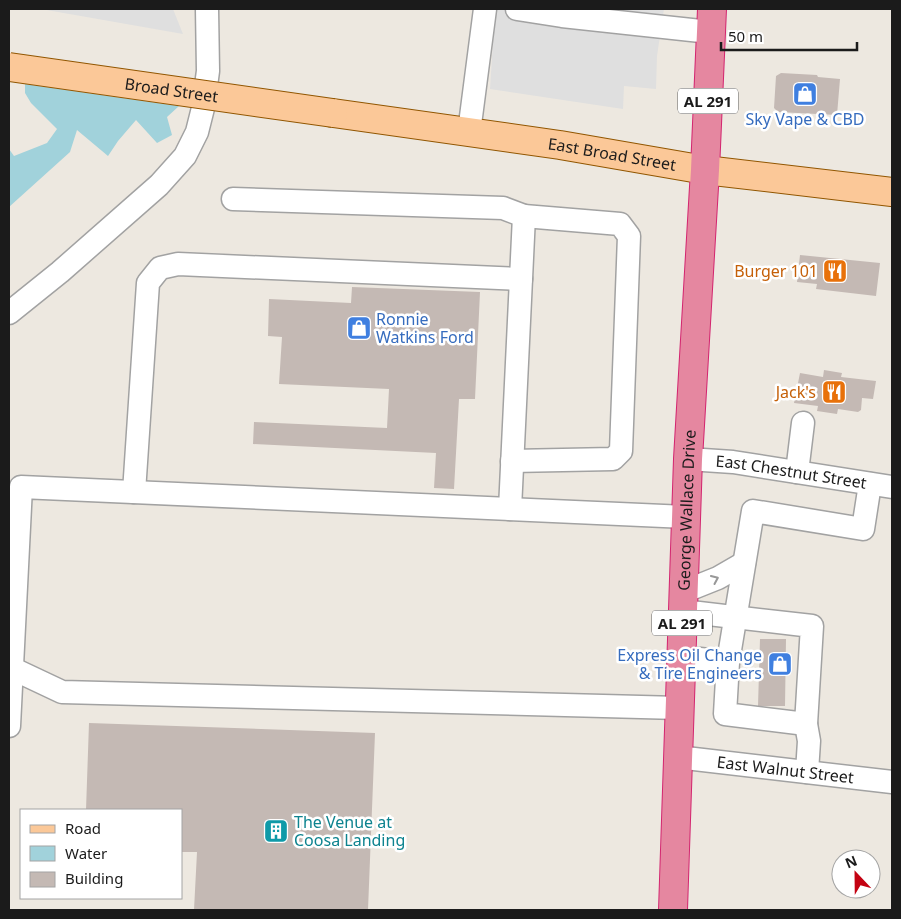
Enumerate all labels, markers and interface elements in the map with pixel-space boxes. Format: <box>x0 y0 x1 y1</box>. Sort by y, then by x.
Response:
scale bar <box>721 20 857 52</box>
text: 50 m <box>728 26 763 46</box>
street label: Broad Street <box>123 73 220 108</box>
shop icon: Sky Vape & CBD <box>792 81 818 107</box>
road number: AL 291 <box>678 88 738 114</box>
place label: Sky Vape & CBD <box>746 108 865 130</box>
street label: East Broad Street <box>547 132 678 176</box>
restaurant icon: Burger 101 <box>822 258 848 284</box>
place label: Burger 101 <box>734 260 818 282</box>
place label: Ronnie Watkins Ford <box>376 308 474 348</box>
shop icon: Ronnie Watkins Ford <box>346 315 372 341</box>
restaurant icon: Jack's <box>821 379 847 405</box>
place label: Jack's <box>774 381 816 403</box>
street label: George Wallace Drive <box>673 429 701 591</box>
street label: East Chestnut Street <box>715 450 868 494</box>
one-way arrow <box>710 574 719 585</box>
road number: AL 291 <box>652 610 712 636</box>
place label: Express Oil Change & Tire Engineers <box>617 644 762 684</box>
shop icon: Express Oil Change & Tire Engineers <box>767 651 793 677</box>
street label: East Walnut Street <box>716 751 855 788</box>
legend <box>20 809 182 899</box>
place label: The Venue at Coosa Landing <box>294 811 405 851</box>
text: Road <box>65 818 101 838</box>
building icon: The Venue at Coosa Landing <box>263 818 289 844</box>
text: Water <box>65 843 107 863</box>
north arrow <box>831 849 881 899</box>
text: N <box>842 851 860 872</box>
text: Building <box>65 868 123 888</box>

